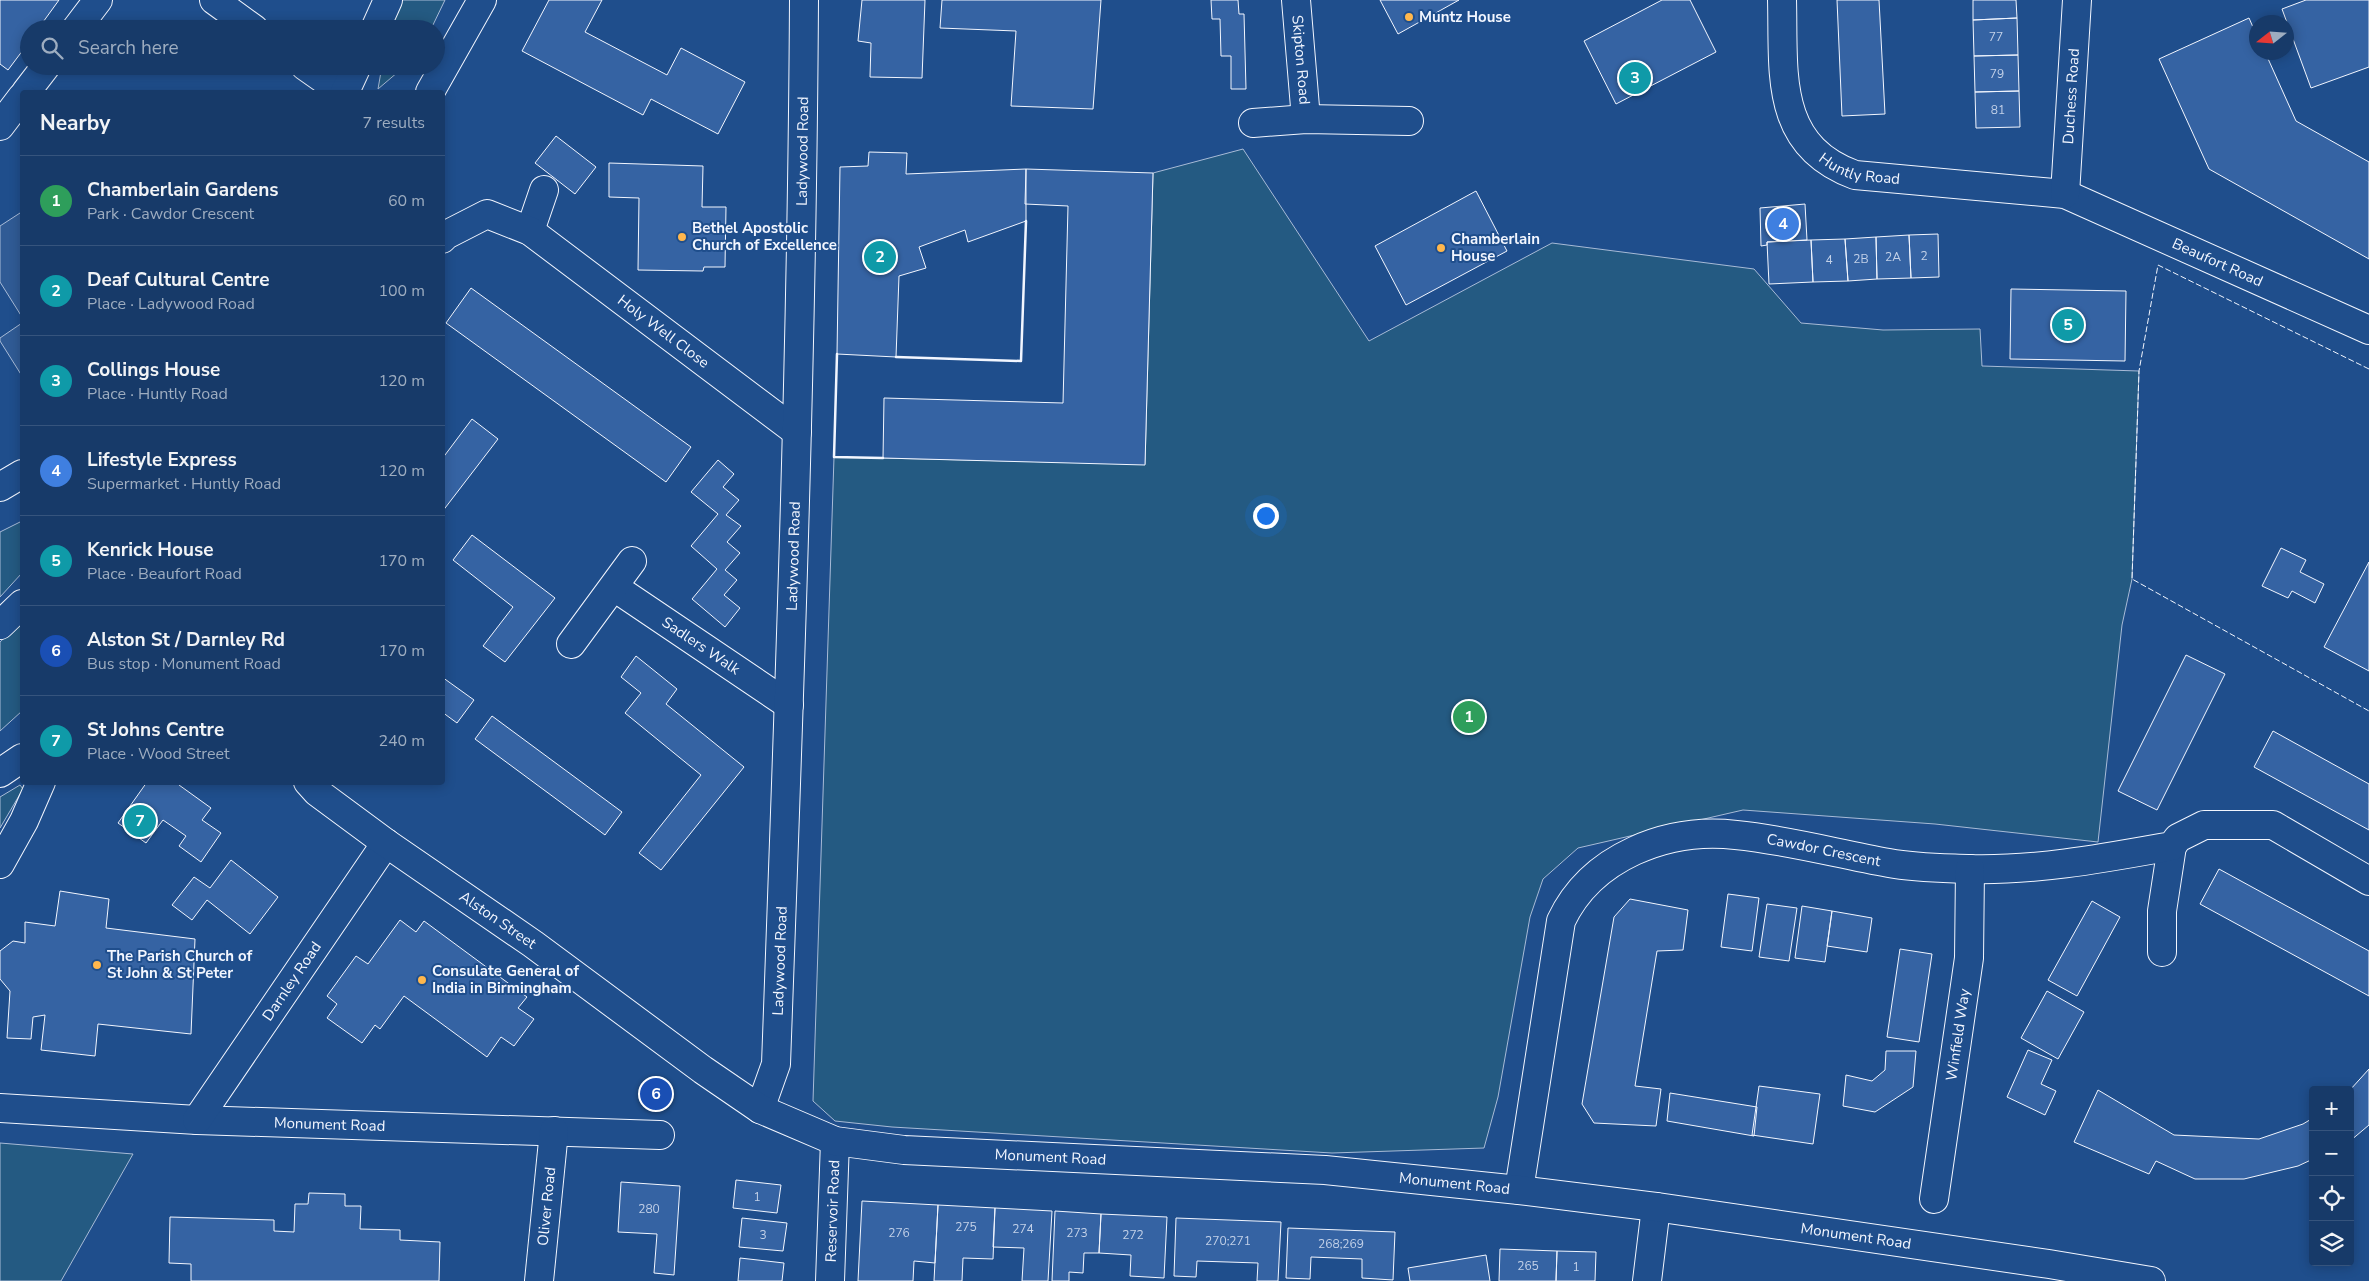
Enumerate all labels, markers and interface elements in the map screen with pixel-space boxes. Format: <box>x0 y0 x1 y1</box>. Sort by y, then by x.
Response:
place label: Muntz House <box>1419 7 1511 27</box>
marker: Muntz House <box>1403 11 1415 23</box>
street label: Skipton Road <box>1287 14 1315 105</box>
north arrow <box>2249 15 2294 60</box>
search box <box>20 20 445 75</box>
house number: 77 <box>1989 29 2003 45</box>
icon: search <box>38 34 66 62</box>
text: Search here <box>78 35 179 61</box>
street label: Duchess Road <box>2058 48 2084 145</box>
pin: 3 <box>1619 59 1651 97</box>
house number: 79 <box>1990 66 2004 82</box>
street label: Ladywood Road <box>792 96 813 206</box>
house number: 81 <box>1991 102 2005 118</box>
text: Nearby <box>40 109 110 137</box>
text: 7 results <box>363 112 425 134</box>
street label: Huntly Road <box>1815 148 1901 189</box>
text: Chamberlain Gardens <box>87 177 279 203</box>
text: 1 <box>51 190 61 212</box>
text: 60 m <box>388 190 425 212</box>
text: Park · Cawdor Crescent <box>87 203 254 225</box>
pin: 4 <box>1767 205 1799 243</box>
place label: Bethel Apostolic Church of Excellence <box>692 218 837 255</box>
place label: Chamberlain House <box>1451 229 1540 266</box>
marker: Bethel Apostolic Church of Excellence <box>676 231 688 243</box>
street label: Beaufort Road <box>2169 233 2266 291</box>
pin: 2 <box>864 238 896 276</box>
marker: Chamberlain House <box>1435 242 1447 254</box>
house number: 2 <box>1920 248 1928 264</box>
house number: 2A <box>1885 249 1901 265</box>
house number: 2B <box>1853 251 1869 267</box>
house number: 4 <box>1825 252 1833 268</box>
text: Deaf Cultural Centre <box>87 267 269 293</box>
text: 2 <box>51 280 61 302</box>
text: 100 m <box>378 280 425 302</box>
street label: Holy Well Close <box>613 290 713 373</box>
text: Place · Ladywood Road <box>87 293 255 315</box>
pin: 5 <box>2052 306 2084 344</box>
text: Collings House <box>87 357 220 383</box>
text: 3 <box>51 370 61 392</box>
text: 120 m <box>378 370 425 392</box>
text: Place · Huntly Road <box>87 383 228 405</box>
text: Lifestyle Express <box>87 447 237 473</box>
text: 4 <box>51 460 61 482</box>
text: 120 m <box>378 460 425 482</box>
text: Supermarket · Huntly Road <box>87 473 281 495</box>
street label: Ladywood Road <box>782 501 805 611</box>
your location <box>1253 503 1279 529</box>
text: Kenrick House <box>87 537 214 563</box>
text: 5 <box>51 550 61 572</box>
text: 170 m <box>378 550 425 572</box>
text: Place · Beaufort Road <box>87 563 242 585</box>
street label: Sadlers Walk <box>658 612 744 679</box>
text: Alston St / Darnley Rd <box>87 627 285 653</box>
text: 6 <box>51 640 61 662</box>
text: 170 m <box>378 640 425 662</box>
text: Bus stop · Monument Road <box>87 653 281 675</box>
pin: 1 <box>1453 698 1485 736</box>
text: St Johns Centre <box>87 717 224 743</box>
text: 7 <box>51 730 61 752</box>
text: 240 m <box>378 730 425 752</box>
text: Place · Wood Street <box>87 743 230 765</box>
pin: 7 <box>124 802 156 840</box>
street label: Cawdor Crescent <box>1765 829 1883 871</box>
street label: Alston Street <box>455 886 541 954</box>
street label: Ladywood Road <box>768 906 792 1016</box>
street label: Darnley Road <box>258 938 326 1025</box>
place label: The Parish Church of St John & St Peter <box>107 946 253 983</box>
marker: The Parish Church of St John & St Peter <box>91 959 103 971</box>
place label: Consulate General of India in Birmingham <box>432 961 579 998</box>
marker: Consulate General of India in Birmingham <box>416 974 428 986</box>
street label: Winfield Way <box>1941 987 1974 1082</box>
pin: 6 <box>640 1075 672 1113</box>
map controls <box>2309 1086 2354 1266</box>
button: + <box>2309 1086 2354 1131</box>
street label: Monument Road <box>274 1112 386 1136</box>
button: − <box>2309 1131 2354 1176</box>
street label: Monument Road <box>994 1144 1107 1170</box>
street label: Reservoir Road <box>821 1159 844 1263</box>
street label: Oliver Road <box>533 1166 560 1247</box>
street label: Monument Road <box>1398 1168 1511 1199</box>
button: locate <box>2309 1176 2354 1221</box>
house number: 1 <box>753 1189 761 1205</box>
house number: 280 <box>638 1201 660 1217</box>
street label: Monument Road <box>1799 1218 1913 1254</box>
house number: 275 <box>955 1219 977 1235</box>
house number: 274 <box>1012 1221 1034 1237</box>
button: layers <box>2309 1221 2354 1266</box>
house number: 276 <box>888 1225 910 1241</box>
house number: 273 <box>1066 1225 1088 1241</box>
house number: 3 <box>759 1227 767 1243</box>
house number: 272 <box>1122 1227 1144 1243</box>
house number: 270;271 <box>1205 1233 1251 1249</box>
house number: 268;269 <box>1318 1236 1364 1252</box>
house number: 265 <box>1517 1258 1539 1274</box>
house number: 1 <box>1572 1259 1580 1275</box>

